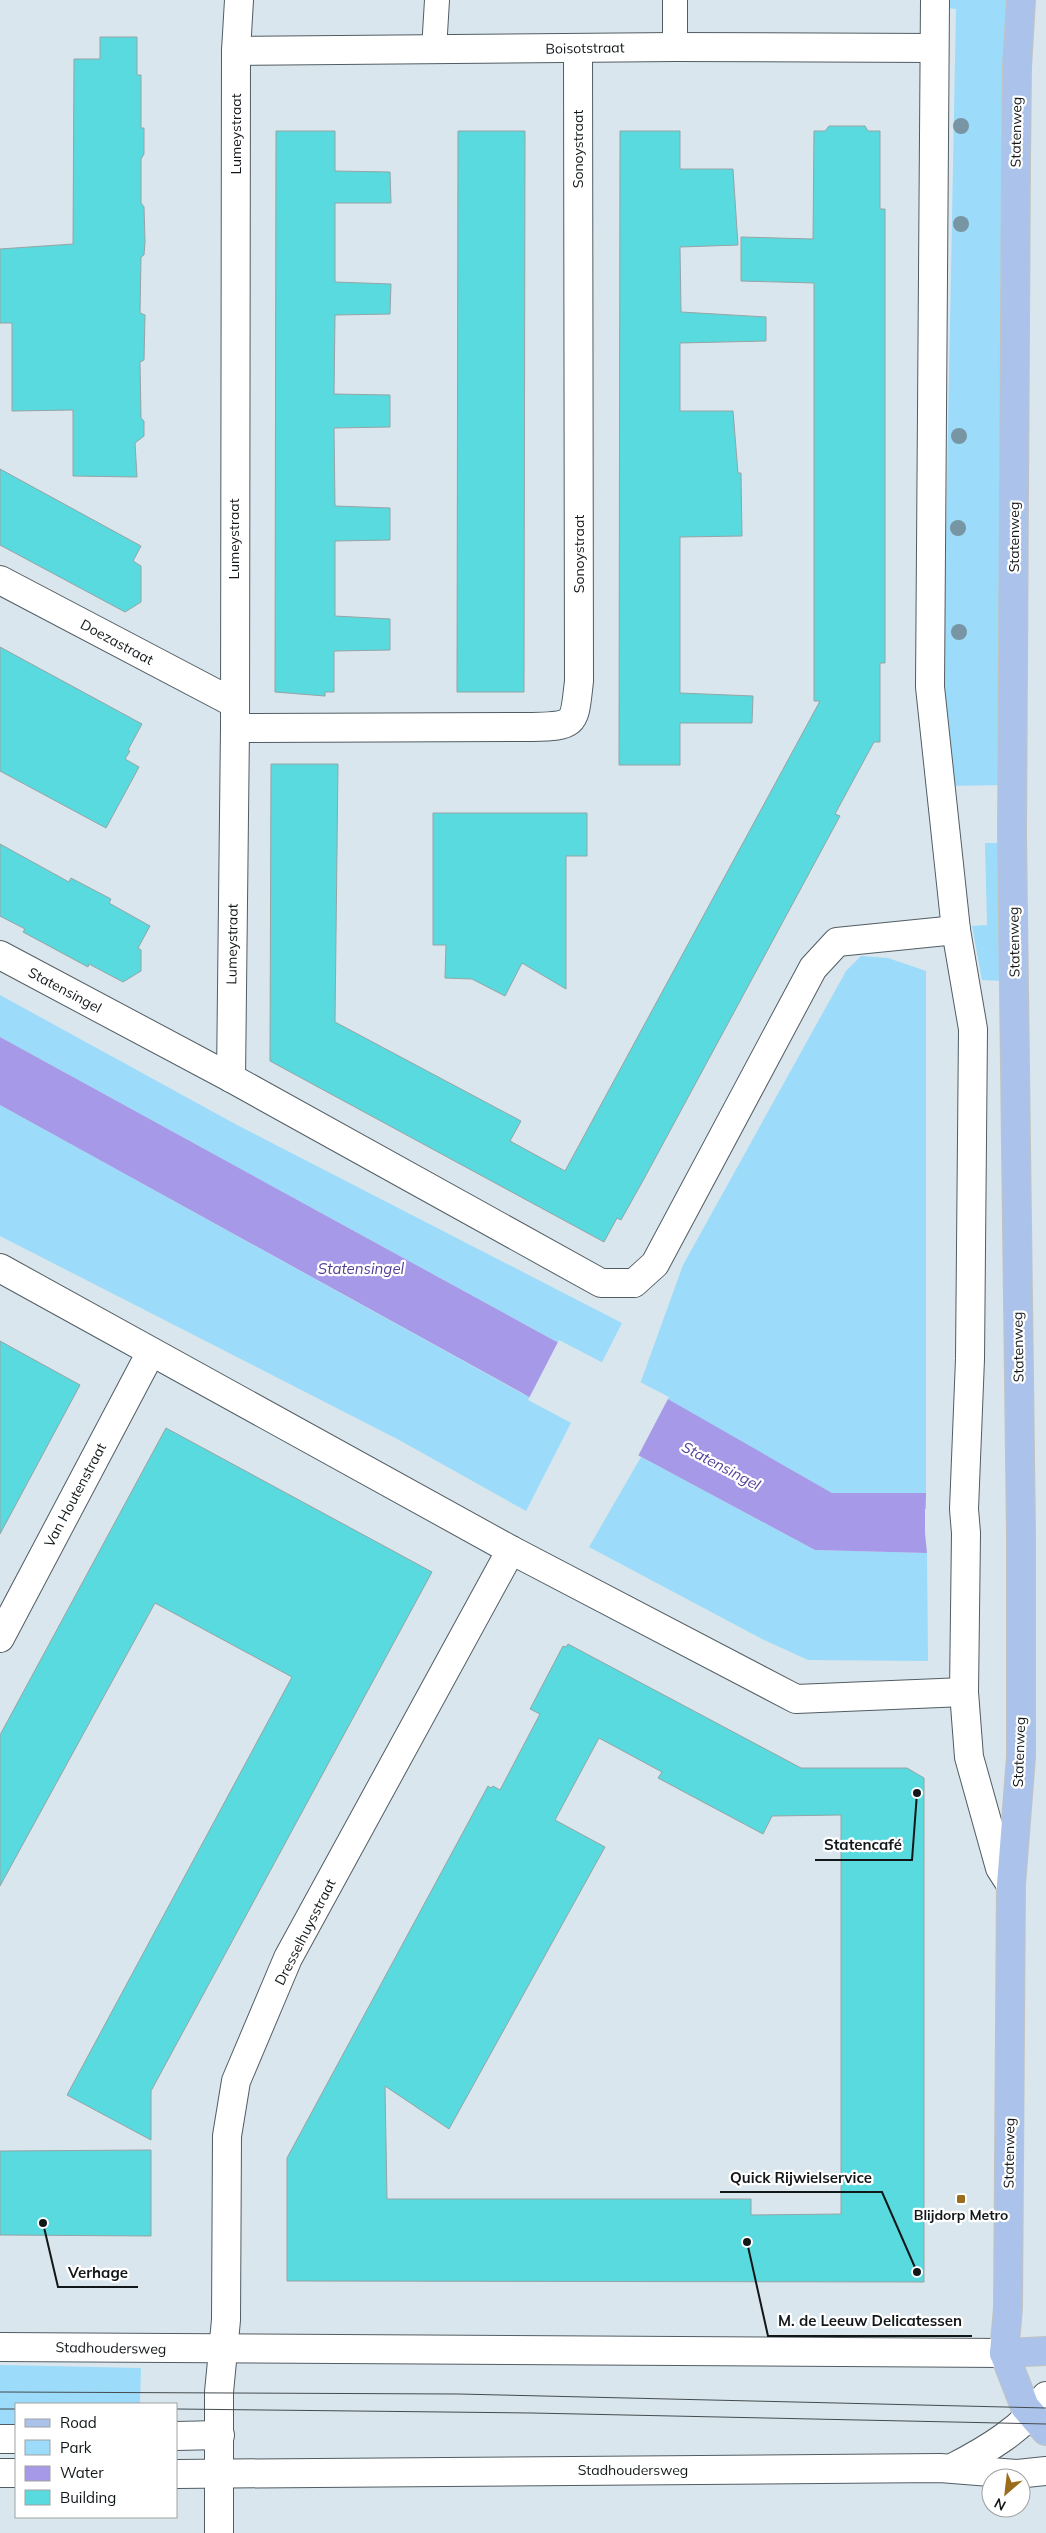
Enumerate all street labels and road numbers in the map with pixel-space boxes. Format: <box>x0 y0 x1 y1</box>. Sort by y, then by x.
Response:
street label: Boisotstraat <box>545 38 625 58</box>
street label: Lumeystraat <box>227 93 245 175</box>
street label: Statenweg <box>1006 96 1026 168</box>
street label: Sonoystraat <box>569 110 587 188</box>
street label: Lumeystraat <box>225 498 243 580</box>
street label: Statenweg <box>1005 502 1023 572</box>
street label: Sonoystraat <box>570 515 588 593</box>
street label: Doezastraat <box>77 615 157 669</box>
street label: Lumeystraat <box>222 903 242 985</box>
street label: Statenweg <box>1004 906 1024 978</box>
street label: Statensingel <box>25 963 105 1017</box>
street label: Statenweg <box>1008 1311 1028 1383</box>
street label: Van Houtenstraat <box>40 1440 110 1550</box>
street label: Statenweg <box>1009 1716 1029 1788</box>
street label: Dresselhuysstraat <box>270 1876 340 1988</box>
street label: Statenweg <box>999 2117 1019 2189</box>
street label: Stadhoudersweg <box>56 2338 166 2358</box>
street label: Stadhoudersweg <box>578 2461 688 2479</box>

